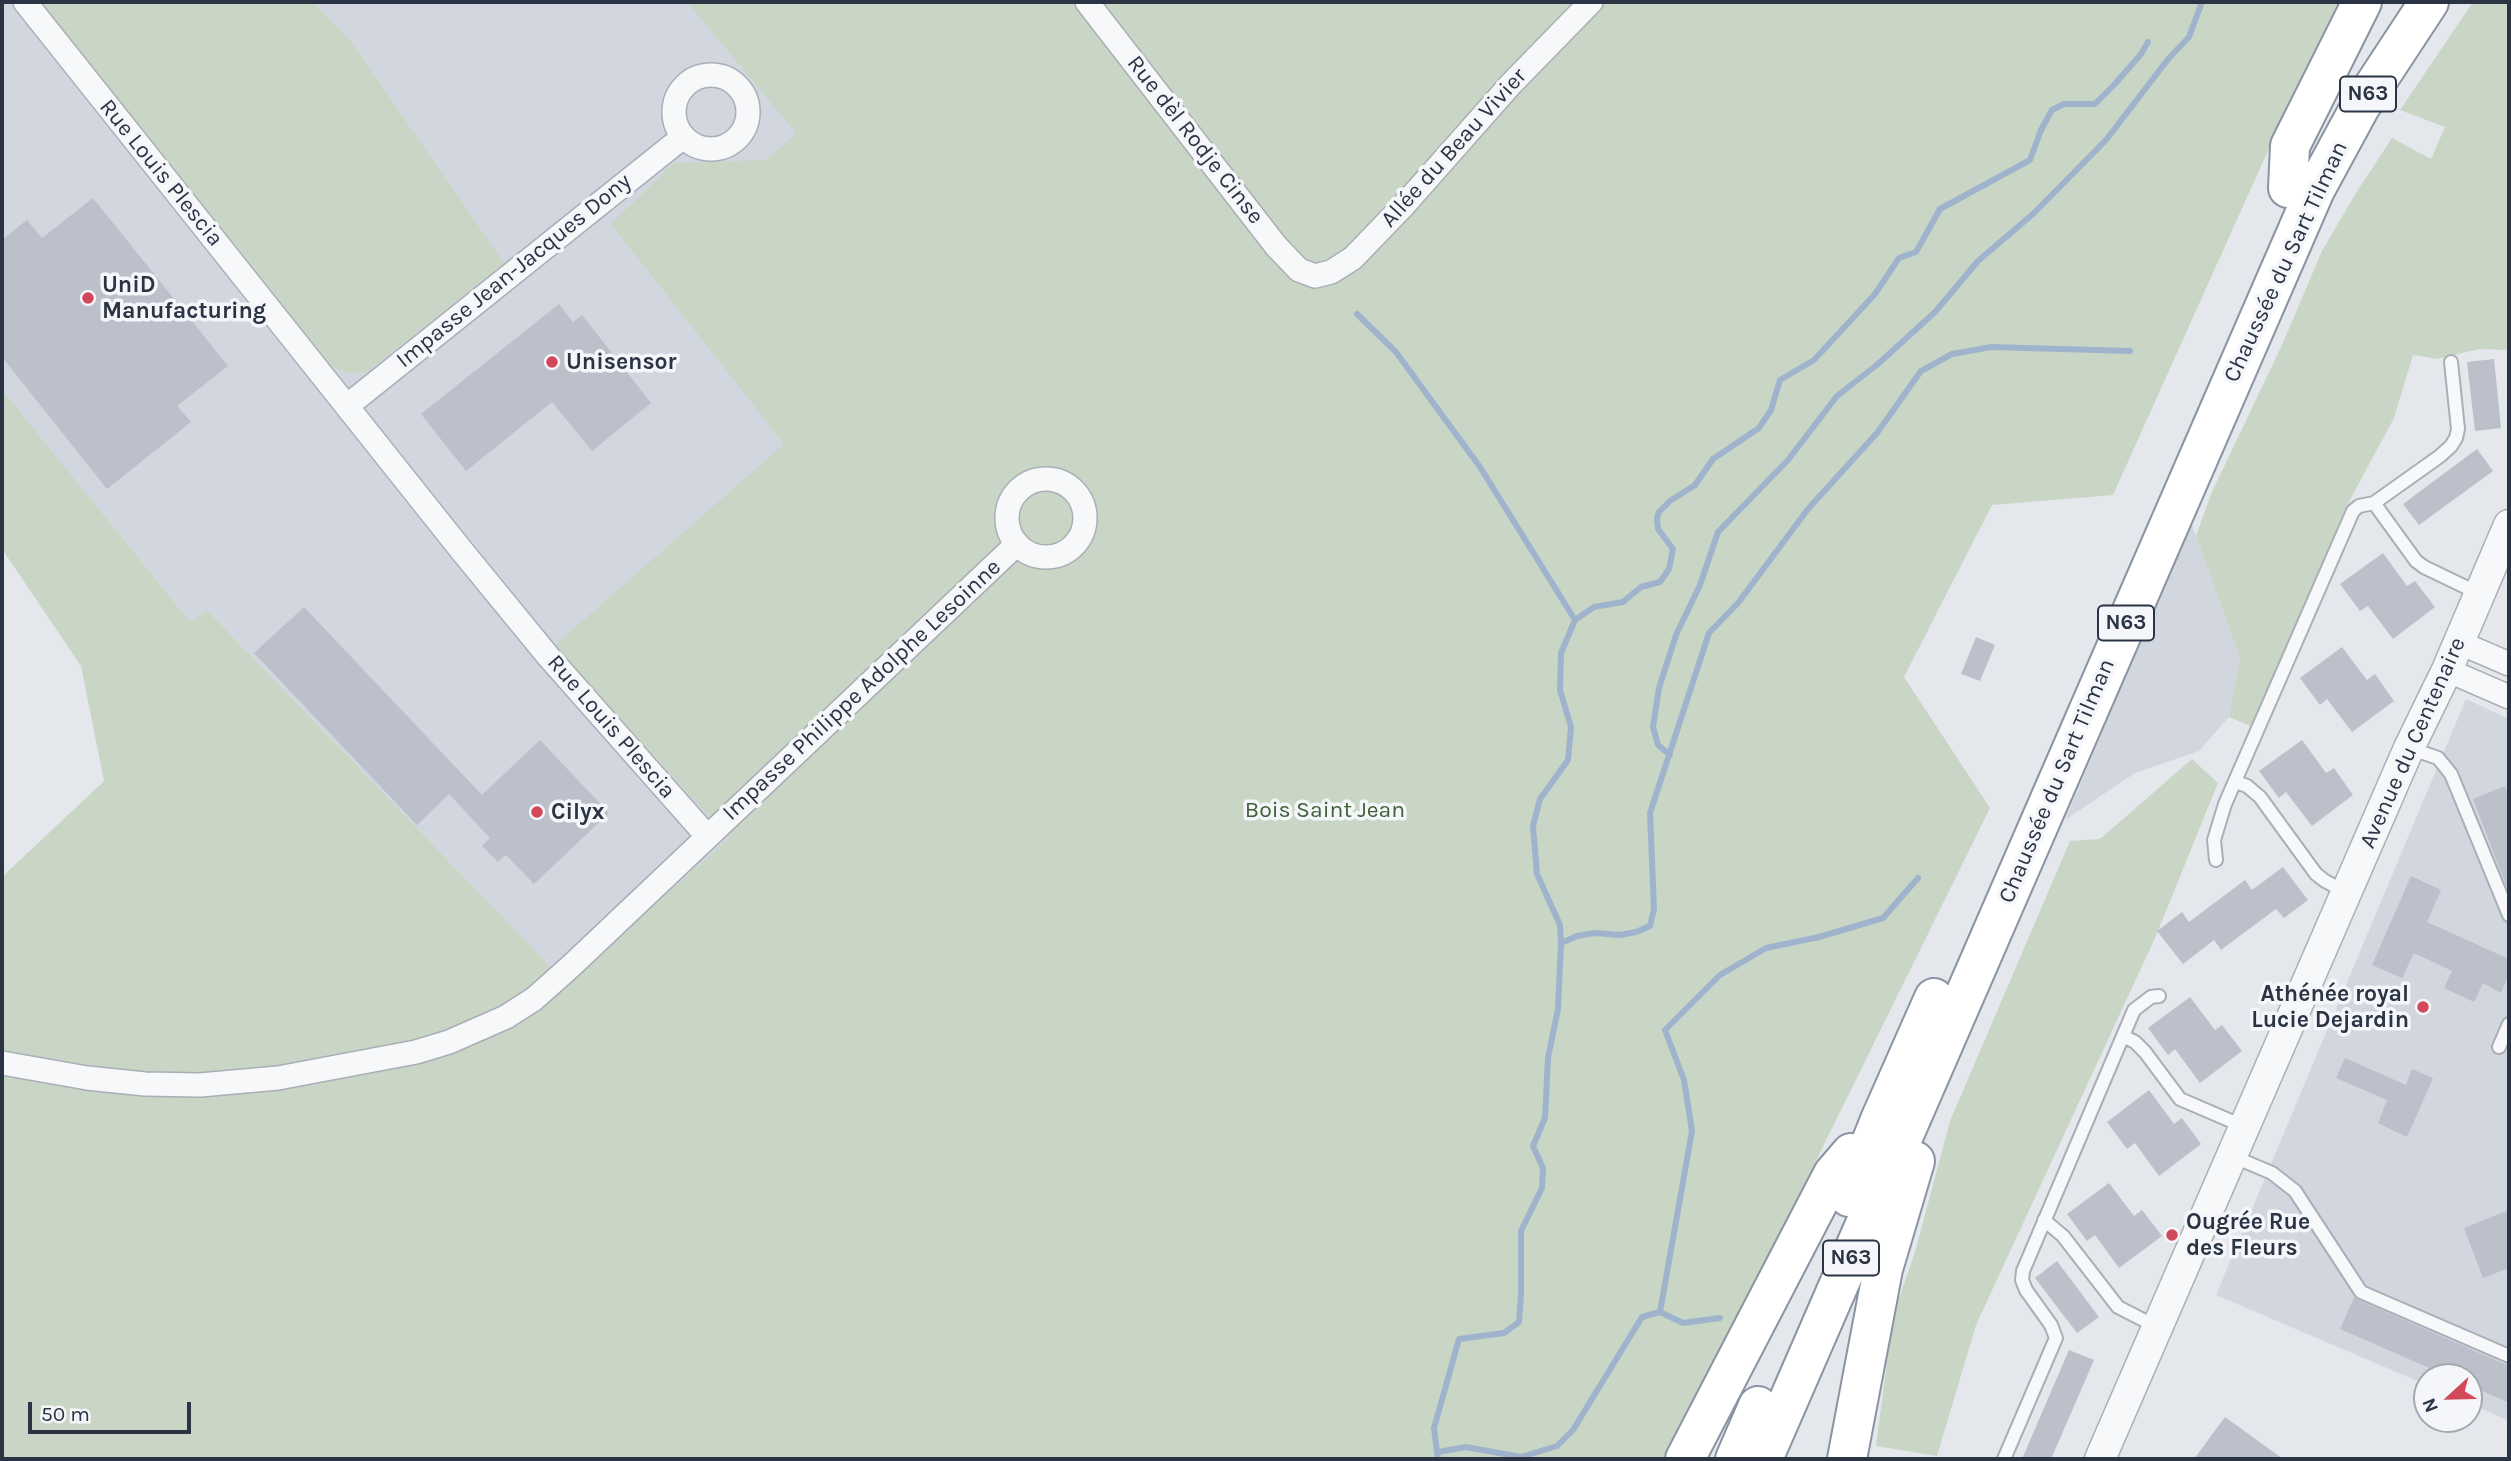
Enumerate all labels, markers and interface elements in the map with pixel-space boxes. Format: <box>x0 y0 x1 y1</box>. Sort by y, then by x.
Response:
street label: Rue dèl Rodje Cinse <box>1121 50 1269 230</box>
street label: Allée du Beau Vivier <box>1375 63 1533 233</box>
road number: N63 <box>2340 76 2396 112</box>
street label: Rue Louis Plescia <box>93 94 229 252</box>
street label: Chaussée du Sart Tilman <box>2218 137 2354 387</box>
street label: Impasse Jean-Jacques Dony <box>391 168 637 374</box>
place label: UniD Manufacturing <box>102 271 266 325</box>
marker: UniD Manufacturing <box>80 290 96 306</box>
place label: Unisensor <box>566 348 677 376</box>
marker: Unisensor <box>544 354 560 370</box>
street label: Impasse Philippe Adolphe Lesoinne <box>717 554 1007 826</box>
road number: N63 <box>2098 606 2154 640</box>
street label: Avenue du Centenaire <box>2354 633 2472 853</box>
street label: Rue Louis Plescia <box>541 649 681 805</box>
street label: Chaussée du Sart Tilman <box>1993 655 2121 907</box>
park label: Bois Saint Jean <box>1245 796 1405 824</box>
place label: Cilyx <box>551 798 604 826</box>
marker: Cilyx <box>529 804 545 820</box>
place label: Athénée royal Lucie Dejardin <box>2251 980 2409 1034</box>
marker: Athénée royal Lucie Dejardin <box>2415 999 2431 1015</box>
place label: Ougrée Rue des Fleurs <box>2186 1208 2310 1262</box>
marker: Ougrée Rue des Fleurs <box>2164 1227 2180 1243</box>
road number: N63 <box>1823 1240 1879 1276</box>
north arrow <box>2413 1363 2483 1433</box>
scale bar <box>32 1388 194 1432</box>
text: N <box>2418 1395 2443 1416</box>
text: 50 m <box>41 1402 90 1426</box>

